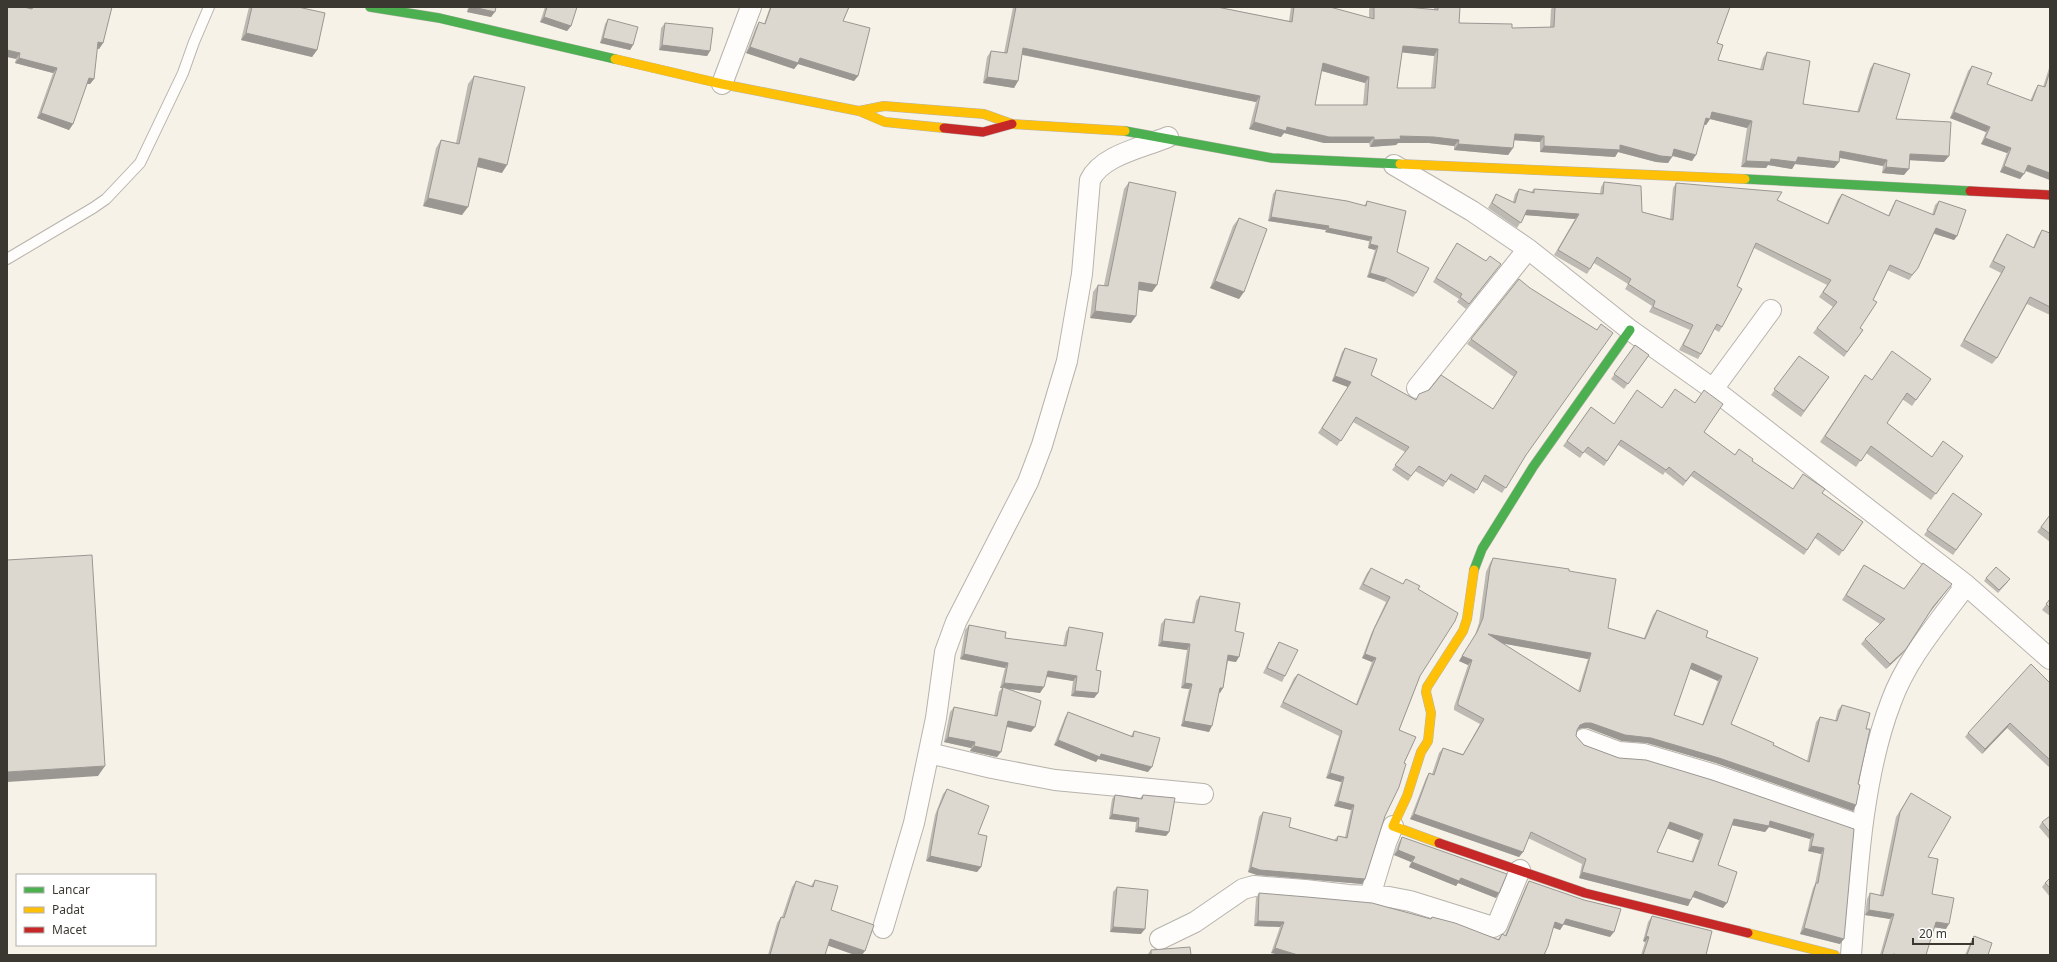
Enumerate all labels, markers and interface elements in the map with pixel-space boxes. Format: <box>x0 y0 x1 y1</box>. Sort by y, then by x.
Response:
legend <box>16 874 156 946</box>
text: Lancar <box>52 881 90 898</box>
text: Padat <box>52 901 85 918</box>
scale bar <box>1913 920 1973 946</box>
text: Macet <box>52 921 87 938</box>
text: 20 m <box>1919 925 1947 942</box>

